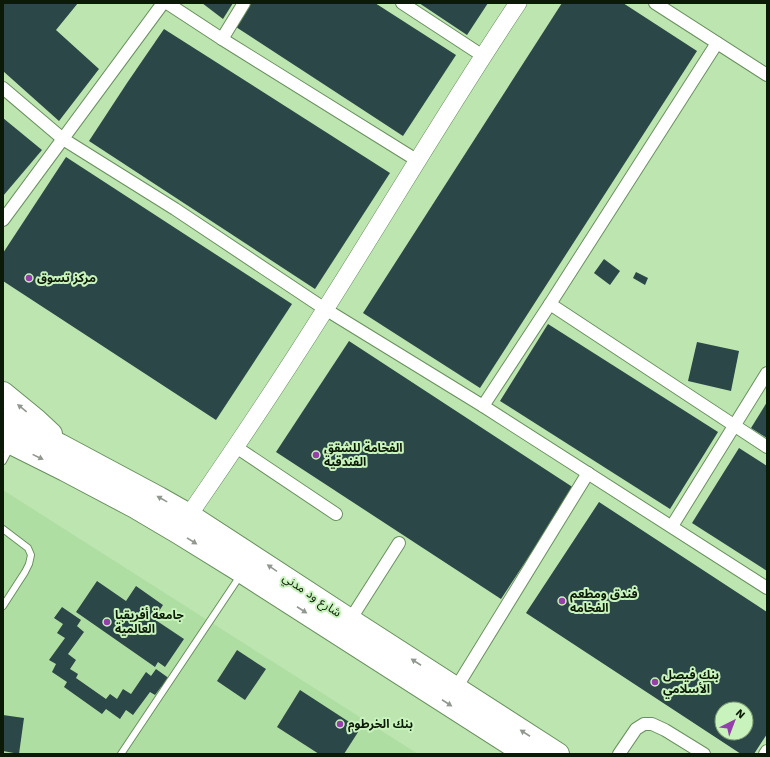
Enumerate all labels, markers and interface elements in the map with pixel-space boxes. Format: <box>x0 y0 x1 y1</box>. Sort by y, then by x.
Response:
place label: مركز تسوق <box>37 271 96 285</box>
marker: مركز تسوق <box>24 273 34 283</box>
one-way arrow <box>17 404 28 413</box>
place label: الفخامة للشقق الفندقية <box>324 441 402 469</box>
marker: الفخامة للشقق الفندقية <box>311 450 321 460</box>
one-way arrow <box>32 454 44 460</box>
one-way arrow <box>156 496 168 503</box>
one-way arrow <box>187 537 197 545</box>
one-way arrow <box>266 565 278 572</box>
street label: شارع ود مدني <box>279 570 344 622</box>
place label: فندق ومطعم الفخامه <box>570 587 638 615</box>
marker: فندق ومطعم الفخامه <box>557 596 567 606</box>
place label: جامعة أفريقيا العالمية <box>115 607 184 636</box>
one-way arrow <box>296 607 308 614</box>
marker: جامعة أفريقيا العالمية <box>102 617 112 627</box>
one-way arrow <box>410 659 422 666</box>
place label: بنك فيصل الأسلامي <box>663 668 719 699</box>
marker: بنك فيصل الأسلامي <box>650 677 660 687</box>
one-way arrow <box>442 699 452 707</box>
north arrow <box>714 701 754 741</box>
text: N <box>733 706 748 721</box>
place label: بنك الخرطوم <box>348 717 413 733</box>
marker: بنك الخرطوم <box>335 719 345 729</box>
one-way arrow <box>520 729 530 737</box>

